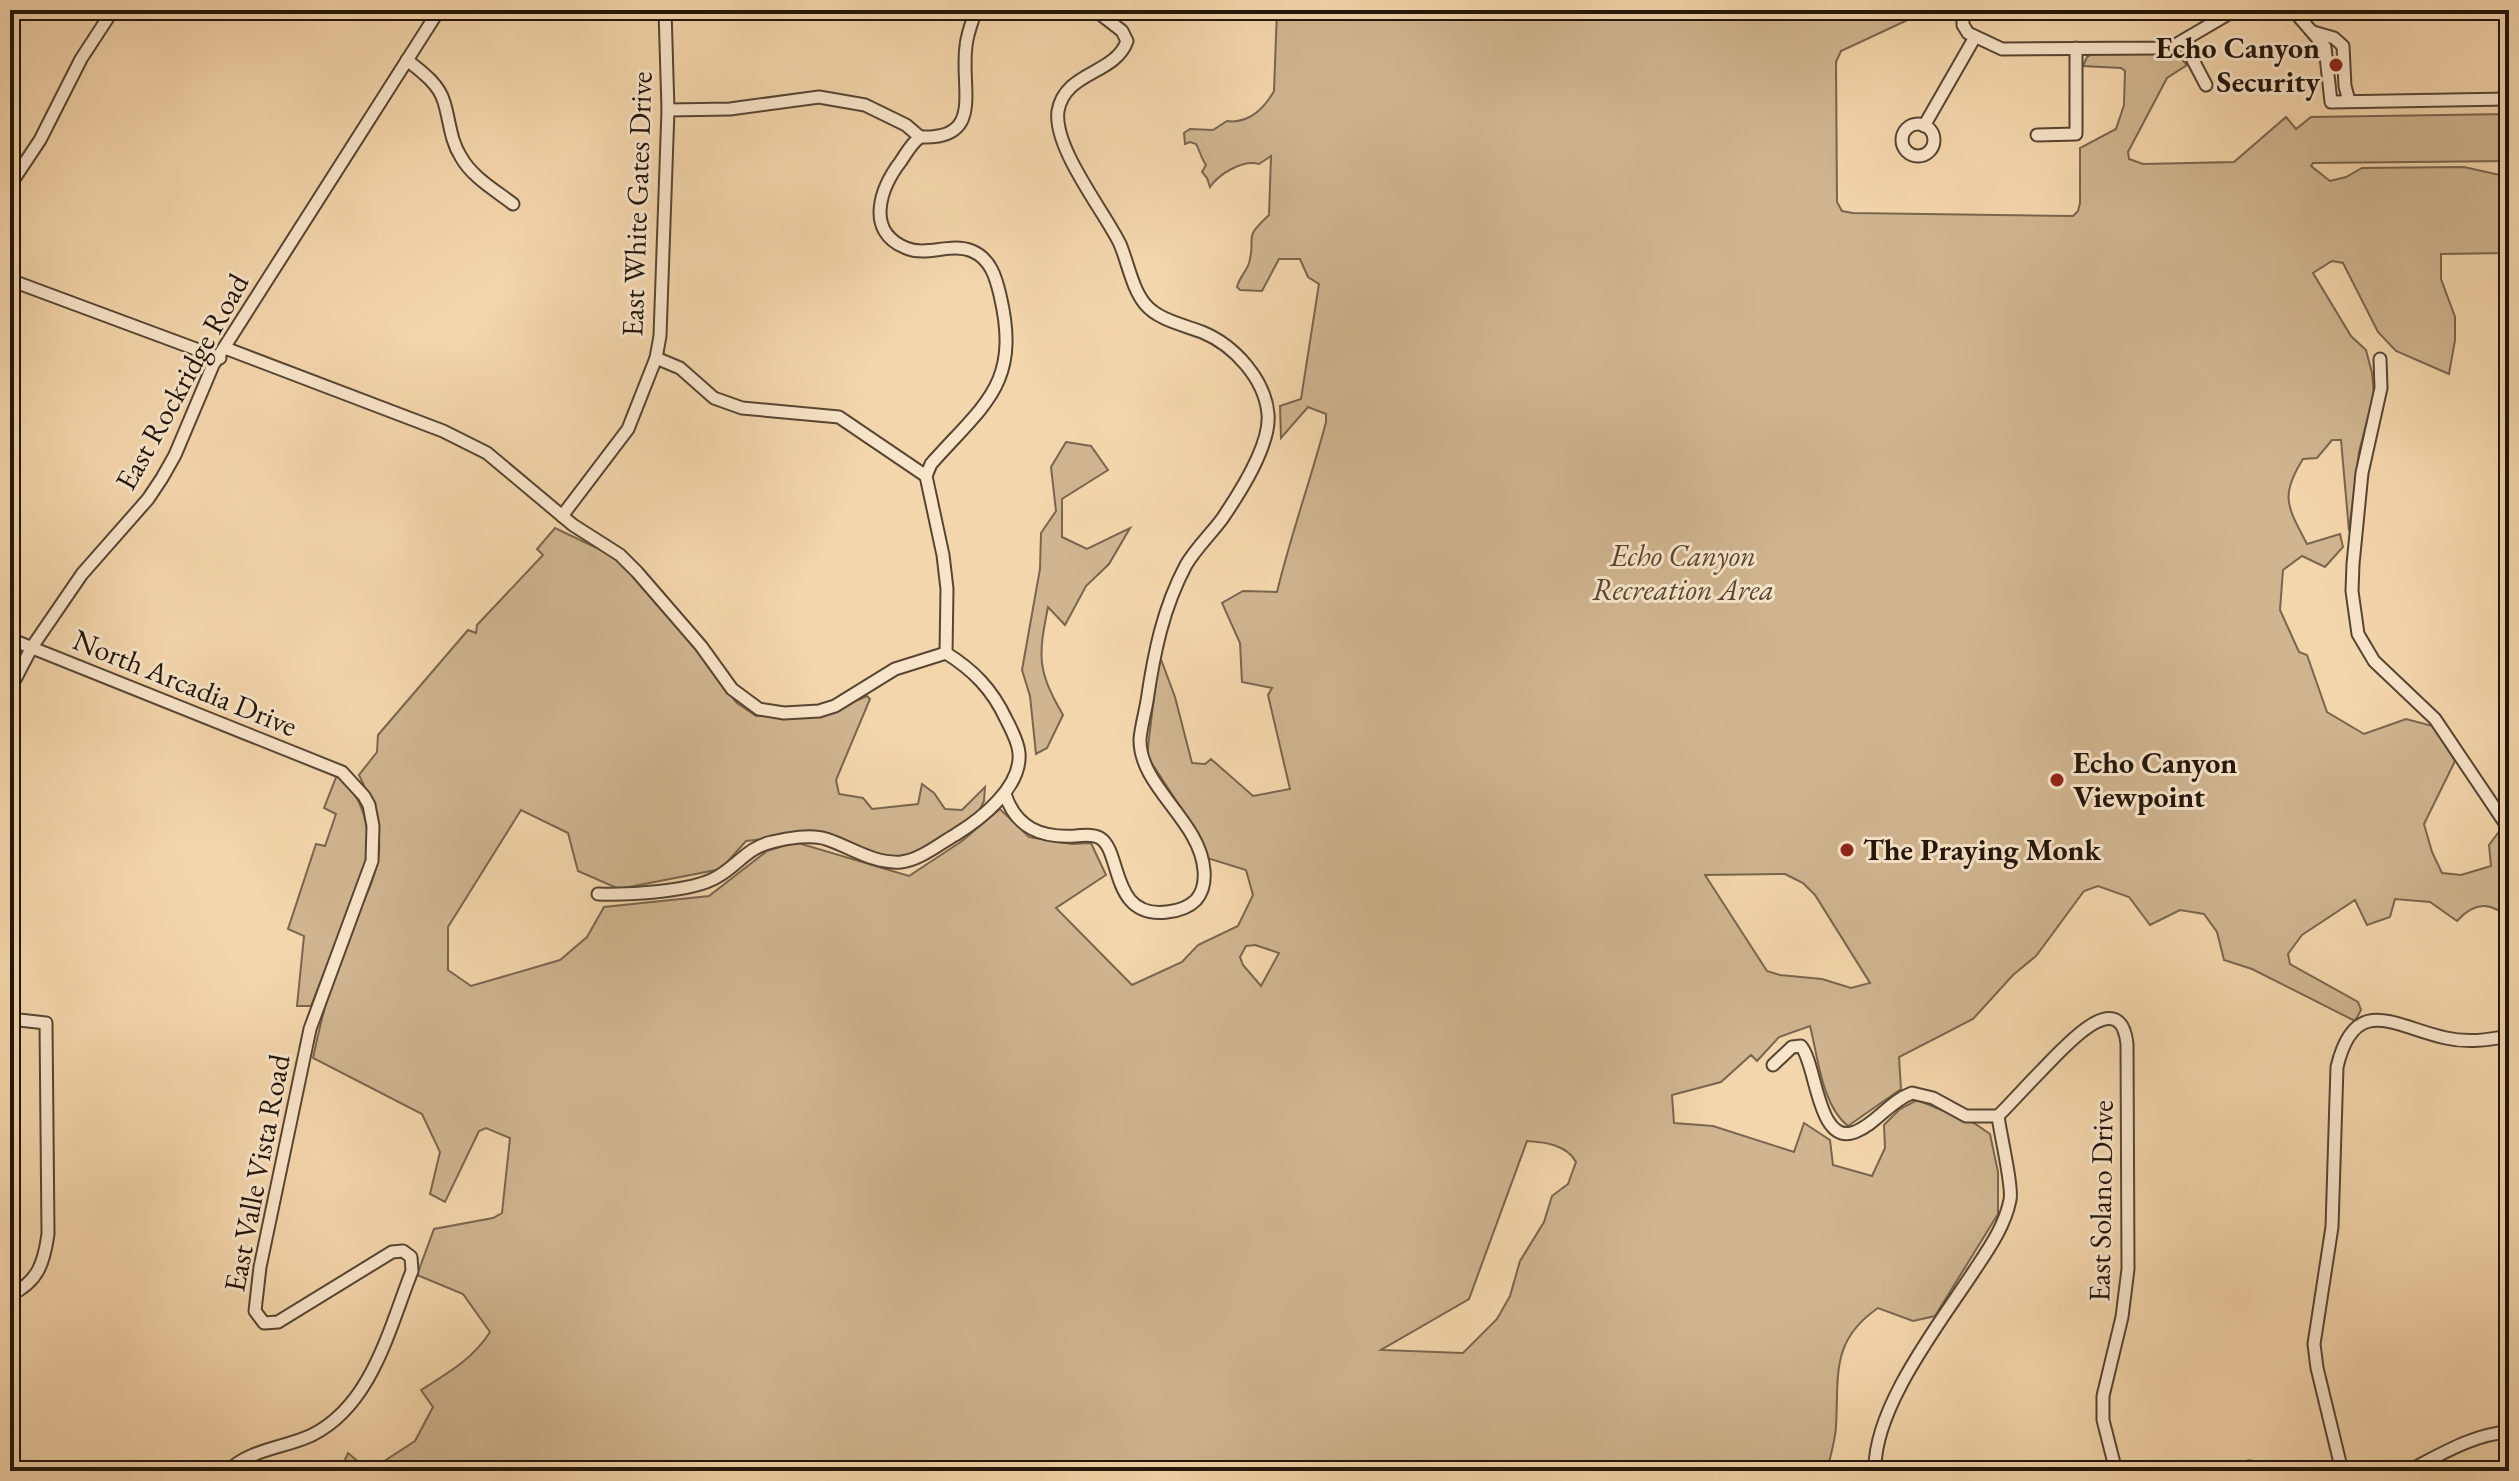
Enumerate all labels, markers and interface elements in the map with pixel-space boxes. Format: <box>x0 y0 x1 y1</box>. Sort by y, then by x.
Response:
place label: Echo Canyon Security <box>2156 28 2321 101</box>
marker: Echo Canyon Security <box>2327 56 2345 74</box>
street label: East White Gates Drive <box>612 71 661 337</box>
street label: East Rockridge Road <box>106 266 258 497</box>
park label: Echo Canyon Recreation Area <box>1592 536 1774 609</box>
street label: North Arcadia Drive <box>67 620 303 745</box>
place label: Echo Canyon Viewpoint <box>2073 743 2237 816</box>
marker: Echo Canyon Viewpoint <box>2048 771 2066 789</box>
place label: The Praying Monk <box>1863 830 2102 869</box>
marker: The Praying Monk <box>1838 841 1856 859</box>
street label: East Valle Vista Road <box>214 1050 299 1295</box>
street label: East Solano Drive <box>2079 1100 2122 1302</box>

